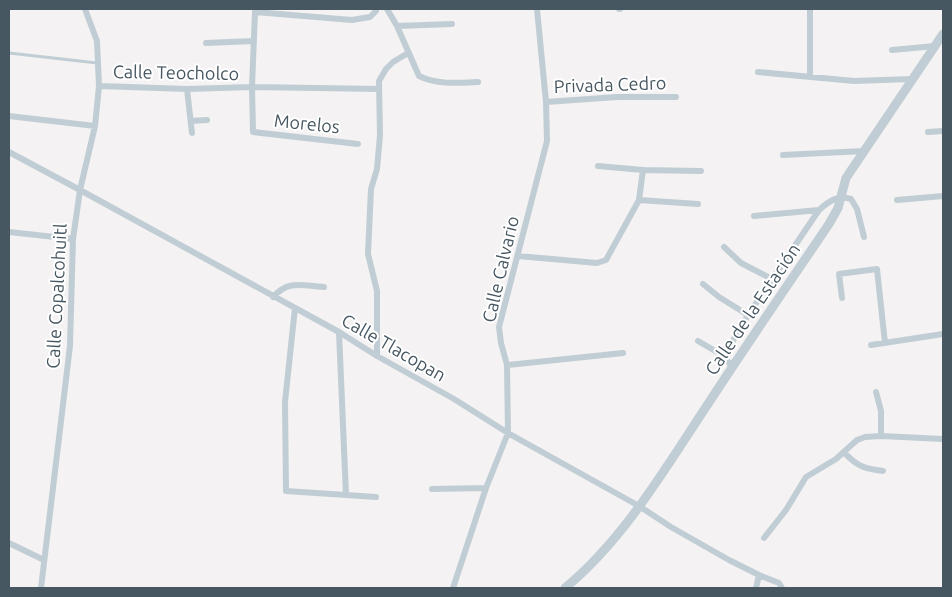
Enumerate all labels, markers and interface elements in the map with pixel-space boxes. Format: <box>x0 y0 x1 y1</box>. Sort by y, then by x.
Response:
street label: Calle Teocholco <box>113 61 239 83</box>
street label: Privada Cedro <box>553 72 667 96</box>
street label: Morelos <box>273 110 341 136</box>
street label: Calle Calvario <box>478 214 522 324</box>
street label: Calle Copalcohuitl <box>42 223 70 369</box>
street label: Calle de la Estación <box>701 239 803 379</box>
street label: Calle Tlacopan <box>338 309 450 385</box>

